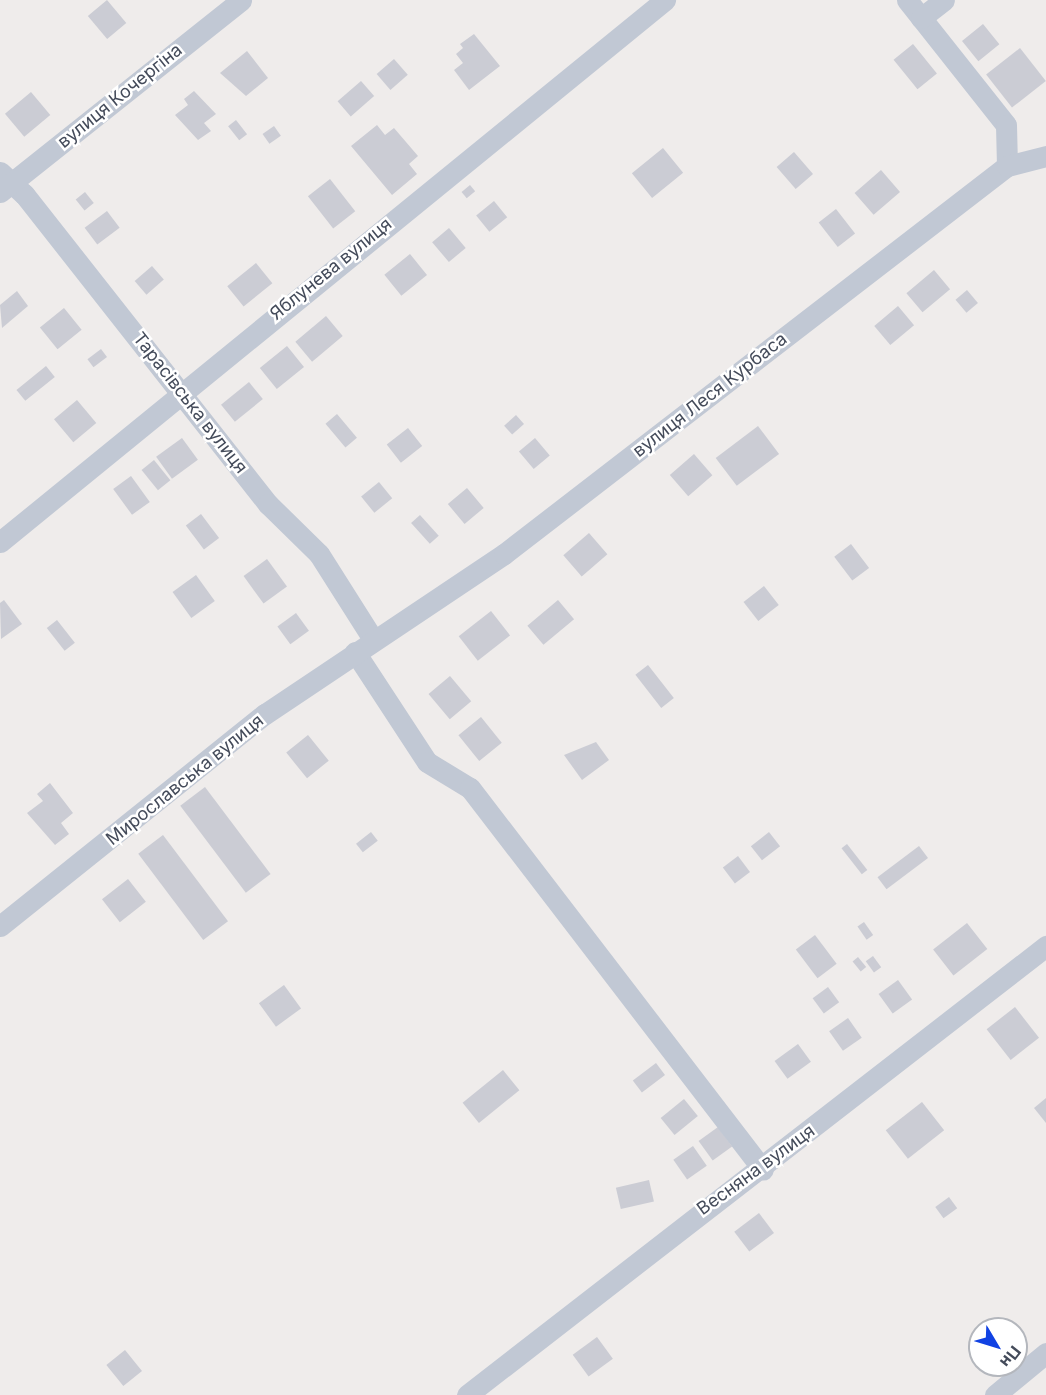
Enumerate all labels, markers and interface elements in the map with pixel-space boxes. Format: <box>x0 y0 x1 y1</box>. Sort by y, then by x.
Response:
street label: вулиця Кочергіна <box>53 39 187 153</box>
street label: Яблунева вулиця <box>266 213 396 325</box>
street label: Тарасівська вулиця <box>128 328 252 478</box>
street label: вулиця Леся Курбаса <box>629 328 791 462</box>
street label: Мирославська вулиця <box>102 710 268 850</box>
street label: Весняна вулиця <box>693 1120 819 1220</box>
north arrow <box>968 1317 1028 1377</box>
text: Пн <box>996 1342 1025 1372</box>

